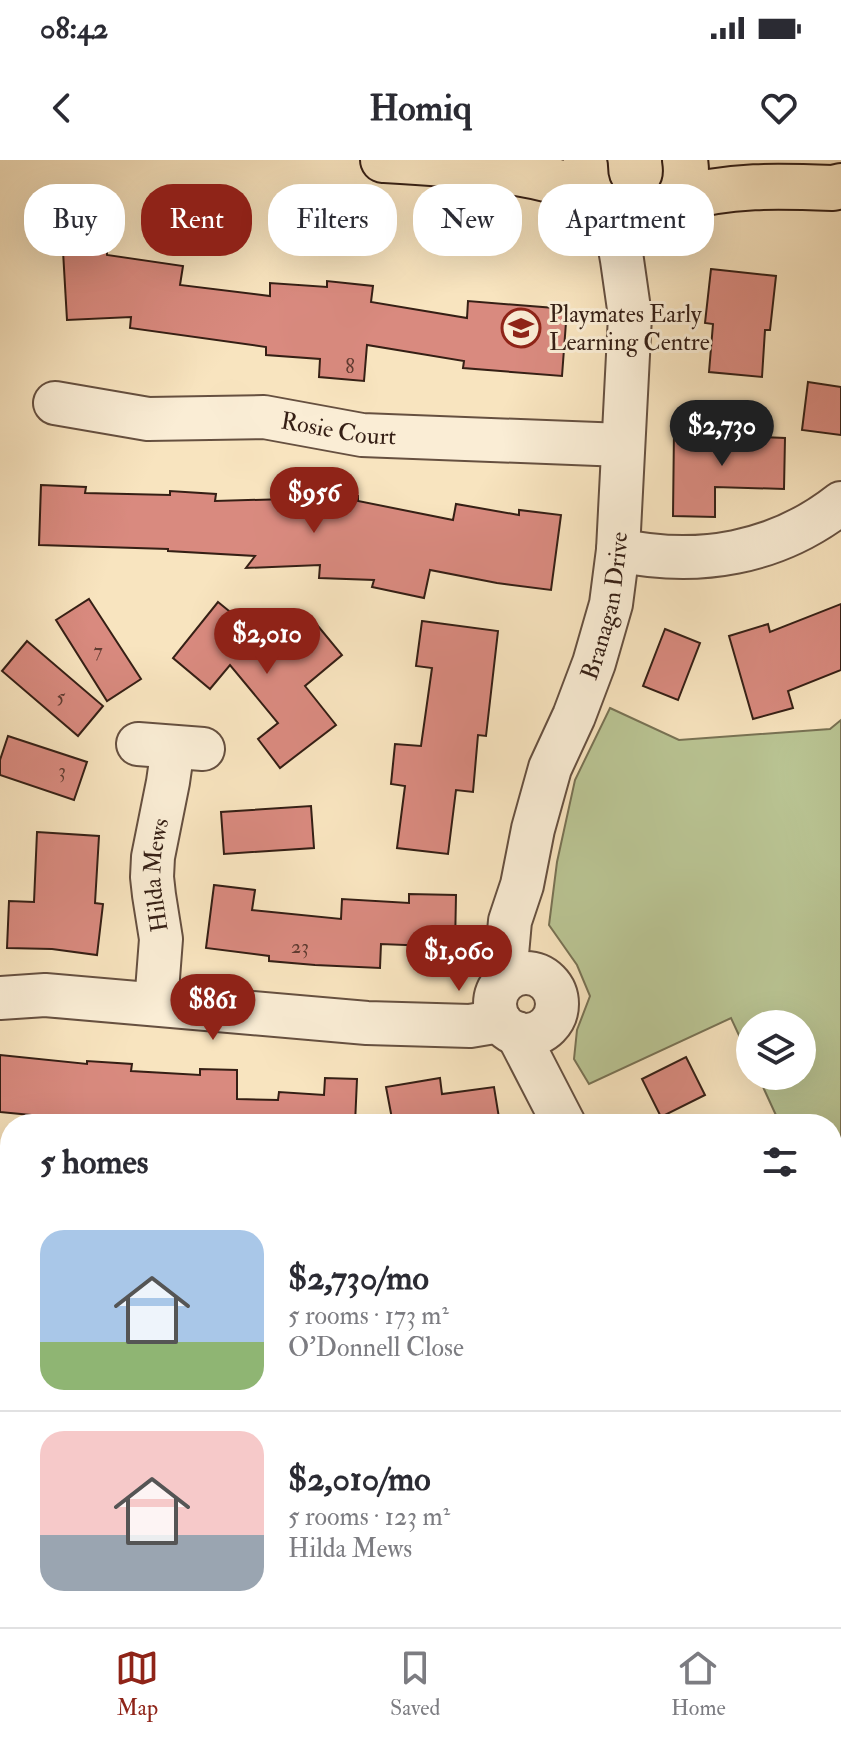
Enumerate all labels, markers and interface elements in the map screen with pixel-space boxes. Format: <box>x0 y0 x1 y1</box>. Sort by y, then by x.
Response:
text: 08:42 <box>40 10 108 47</box>
icon: back <box>40 86 84 130</box>
text: Homiq <box>369 86 472 131</box>
icon: heart <box>757 86 801 130</box>
chip: Buy <box>24 184 125 256</box>
chip: Rent <box>141 184 252 256</box>
chip: Filters <box>268 184 397 256</box>
chip: New <box>413 184 522 256</box>
chip: Apartment <box>538 184 714 256</box>
place label: Playmates Early Learning Centre <box>549 299 710 358</box>
school or university icon: Playmates Early Learning Centre <box>500 307 542 349</box>
house number: 8 <box>345 354 355 379</box>
pin: $2,730 <box>657 400 787 468</box>
street label: Rosie Court <box>278 405 397 452</box>
text: $2,730 <box>688 410 756 442</box>
pin: $956 <box>267 467 361 535</box>
text: $956 <box>288 477 340 509</box>
street label: Branagan Drive <box>574 531 635 684</box>
pin: $2,010 <box>202 608 332 676</box>
text: $2,010 <box>232 618 302 650</box>
house number: 7 <box>93 638 103 663</box>
house number: 5 <box>57 684 66 709</box>
house number: 3 <box>58 758 66 783</box>
street label: Hilda Mews <box>137 815 176 934</box>
pin: $1,060 <box>394 925 524 993</box>
house number: 23 <box>291 934 309 959</box>
text: $1,060 <box>424 935 494 967</box>
pin: $861 <box>166 974 260 1042</box>
text: $861 <box>188 984 238 1016</box>
map controls <box>736 1010 816 1090</box>
button: layers <box>736 1010 816 1090</box>
icon: filters <box>758 1140 802 1184</box>
text: 5 homes <box>40 1141 148 1184</box>
text: $2,730/mo <box>288 1257 429 1300</box>
icon: home <box>104 1262 200 1358</box>
text: 5 rooms · 173 m² <box>288 1300 449 1332</box>
text: O'Donnell Close <box>288 1332 464 1364</box>
text: $2,010/mo <box>288 1458 431 1501</box>
icon: home <box>104 1463 200 1559</box>
text: 5 rooms · 123 m² <box>288 1501 450 1533</box>
text: Hilda Mews <box>288 1533 412 1565</box>
tab: Map <box>115 1646 159 1722</box>
tab: Saved <box>390 1646 440 1722</box>
tab: Home <box>671 1646 726 1722</box>

